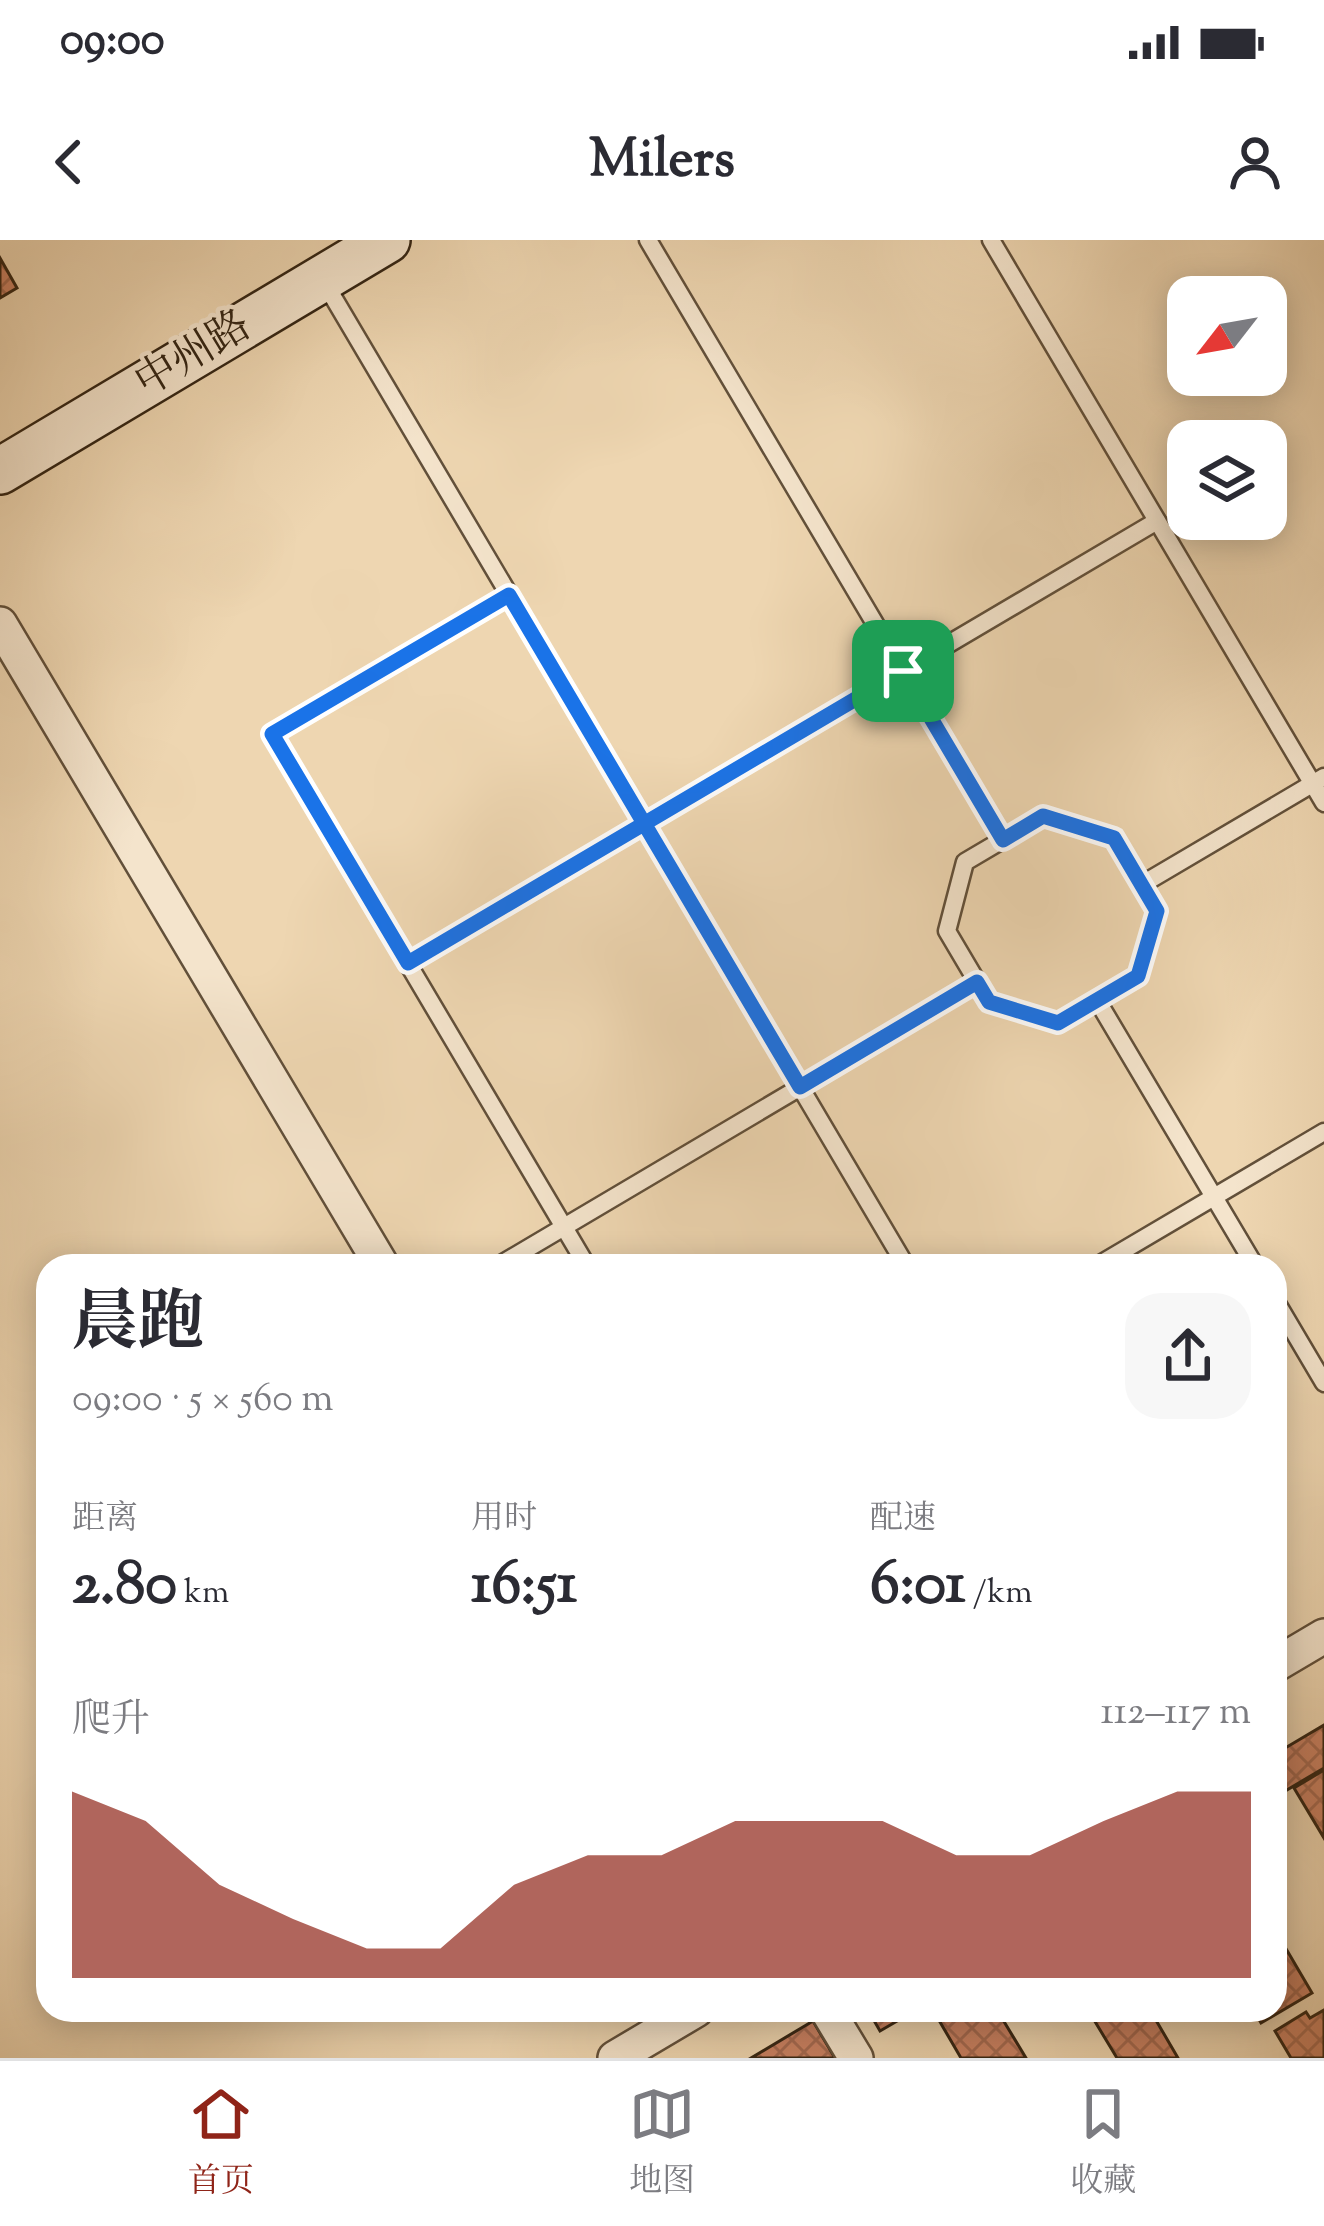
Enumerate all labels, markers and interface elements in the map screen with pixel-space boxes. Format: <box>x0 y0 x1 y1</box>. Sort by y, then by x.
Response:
text: 09:00 <box>60 10 165 75</box>
text: Milers <box>589 123 735 201</box>
icon: back <box>36 129 102 195</box>
icon: person <box>1222 129 1288 195</box>
north arrow <box>1167 276 1287 396</box>
map controls <box>1167 276 1287 540</box>
street label: 中州路 <box>125 298 263 414</box>
button: layers <box>1167 420 1287 540</box>
pin <box>852 620 954 722</box>
icon: arrive <box>870 638 936 704</box>
text: 晨跑 <box>72 1280 204 1375</box>
button: share <box>1125 1293 1251 1419</box>
text: 09:00 · 5 × 560 m <box>72 1373 333 1429</box>
text: 距离 <box>72 1496 138 1544</box>
text: 用时 <box>471 1496 537 1544</box>
text: 配速 <box>870 1496 936 1544</box>
text: 2.80 <box>72 1544 177 1631</box>
text: 16:51 <box>471 1544 577 1631</box>
text: 6:01 <box>870 1544 966 1631</box>
text: km <box>177 1570 229 1618</box>
text: /km <box>966 1570 1032 1618</box>
text: 112–117 m <box>1100 1686 1251 1742</box>
text: 爬升 <box>72 1694 150 1750</box>
tab: 首页 <box>188 2081 254 2207</box>
tab: 地图 <box>629 2081 695 2207</box>
tab: 收藏 <box>1070 2081 1136 2207</box>

